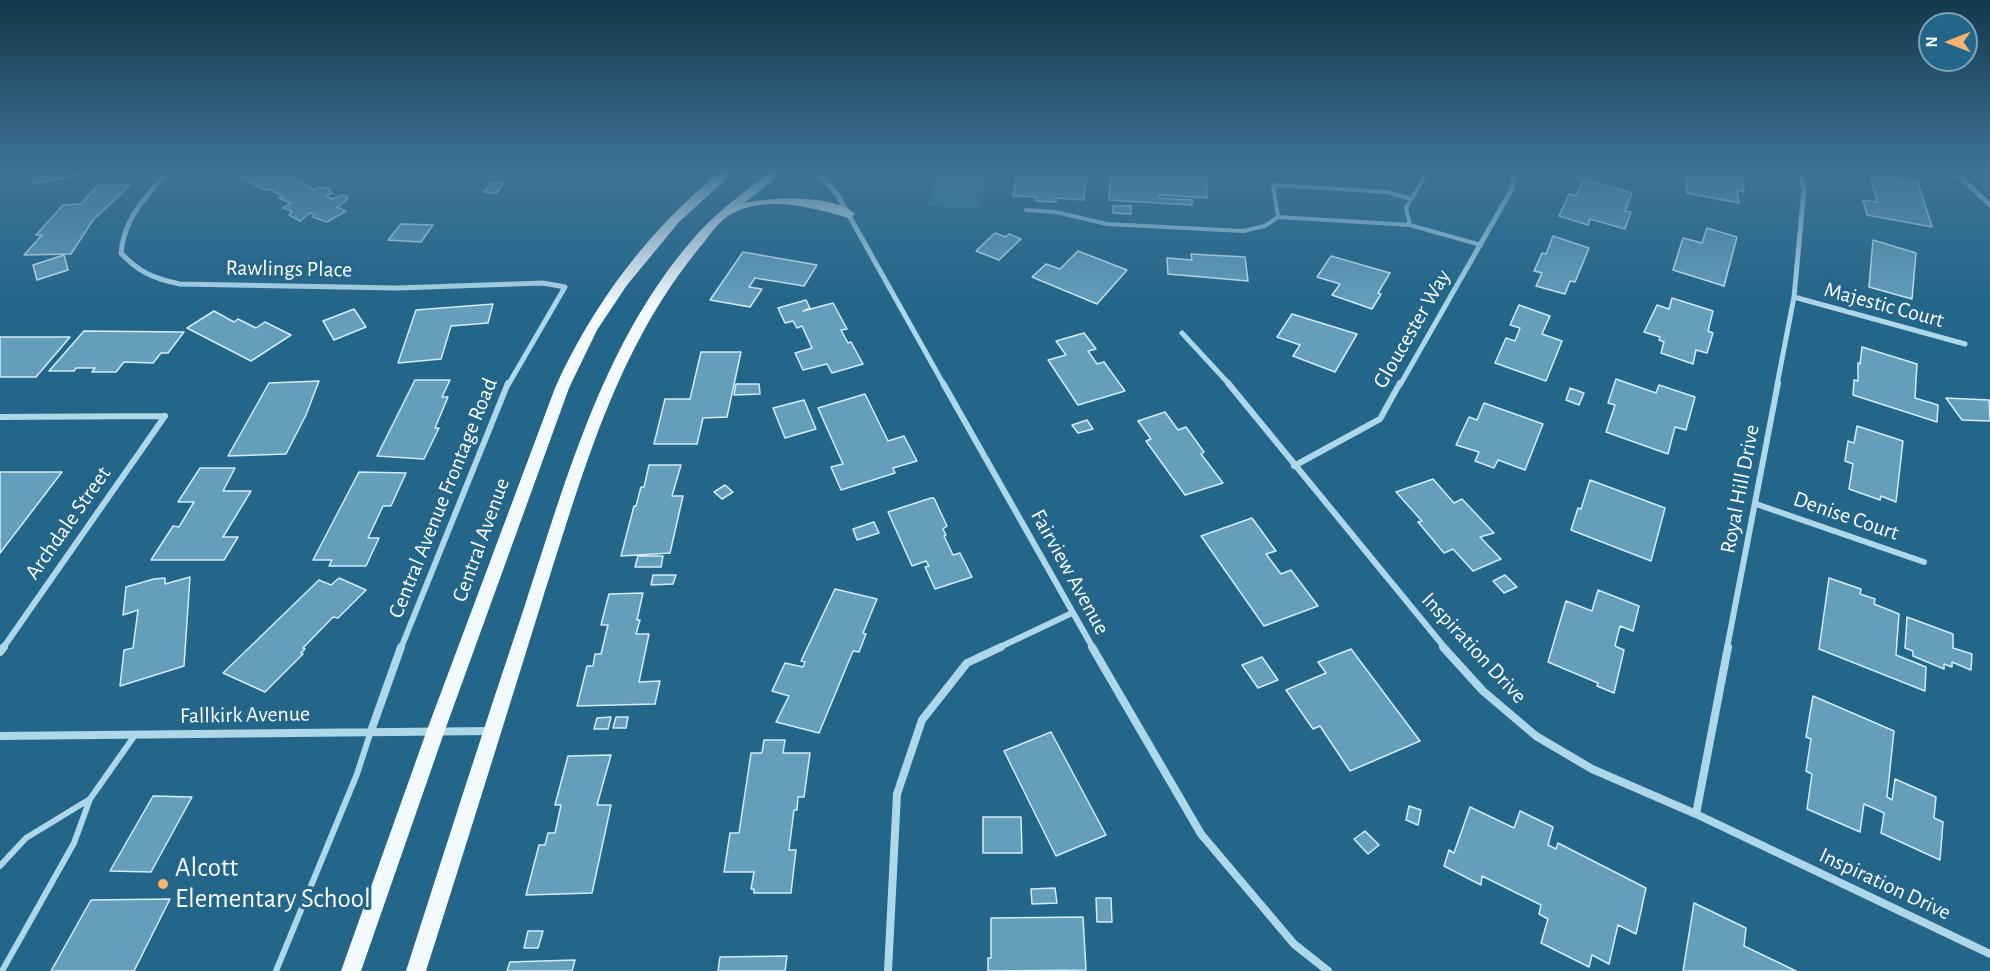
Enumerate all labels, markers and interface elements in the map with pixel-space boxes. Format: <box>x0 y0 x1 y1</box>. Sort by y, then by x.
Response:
north arrow <box>1918 12 1978 72</box>
text: N <box>1924 36 1940 48</box>
street label: Rawlings Place <box>225 255 353 283</box>
street label: Gloucester Way <box>1367 265 1457 393</box>
street label: Majestic Court <box>1821 276 1947 334</box>
street label: Central Avenue Frontage Road <box>383 374 503 622</box>
street label: Royal Hill Drive <box>1715 422 1765 556</box>
street label: Archdale Street <box>19 461 117 585</box>
street label: Central Avenue <box>446 475 516 605</box>
street label: Denise Court <box>1790 486 1902 546</box>
street label: Fairview Avenue <box>1025 505 1115 639</box>
street label: Inspiration Drive <box>1416 587 1532 709</box>
street label: Fallkirk Avenue <box>180 701 310 729</box>
street label: Inspiration Drive <box>1815 842 1955 926</box>
place label: Alcott Elementary School <box>175 852 371 915</box>
marker: Alcott Elementary School <box>156 877 170 891</box>

